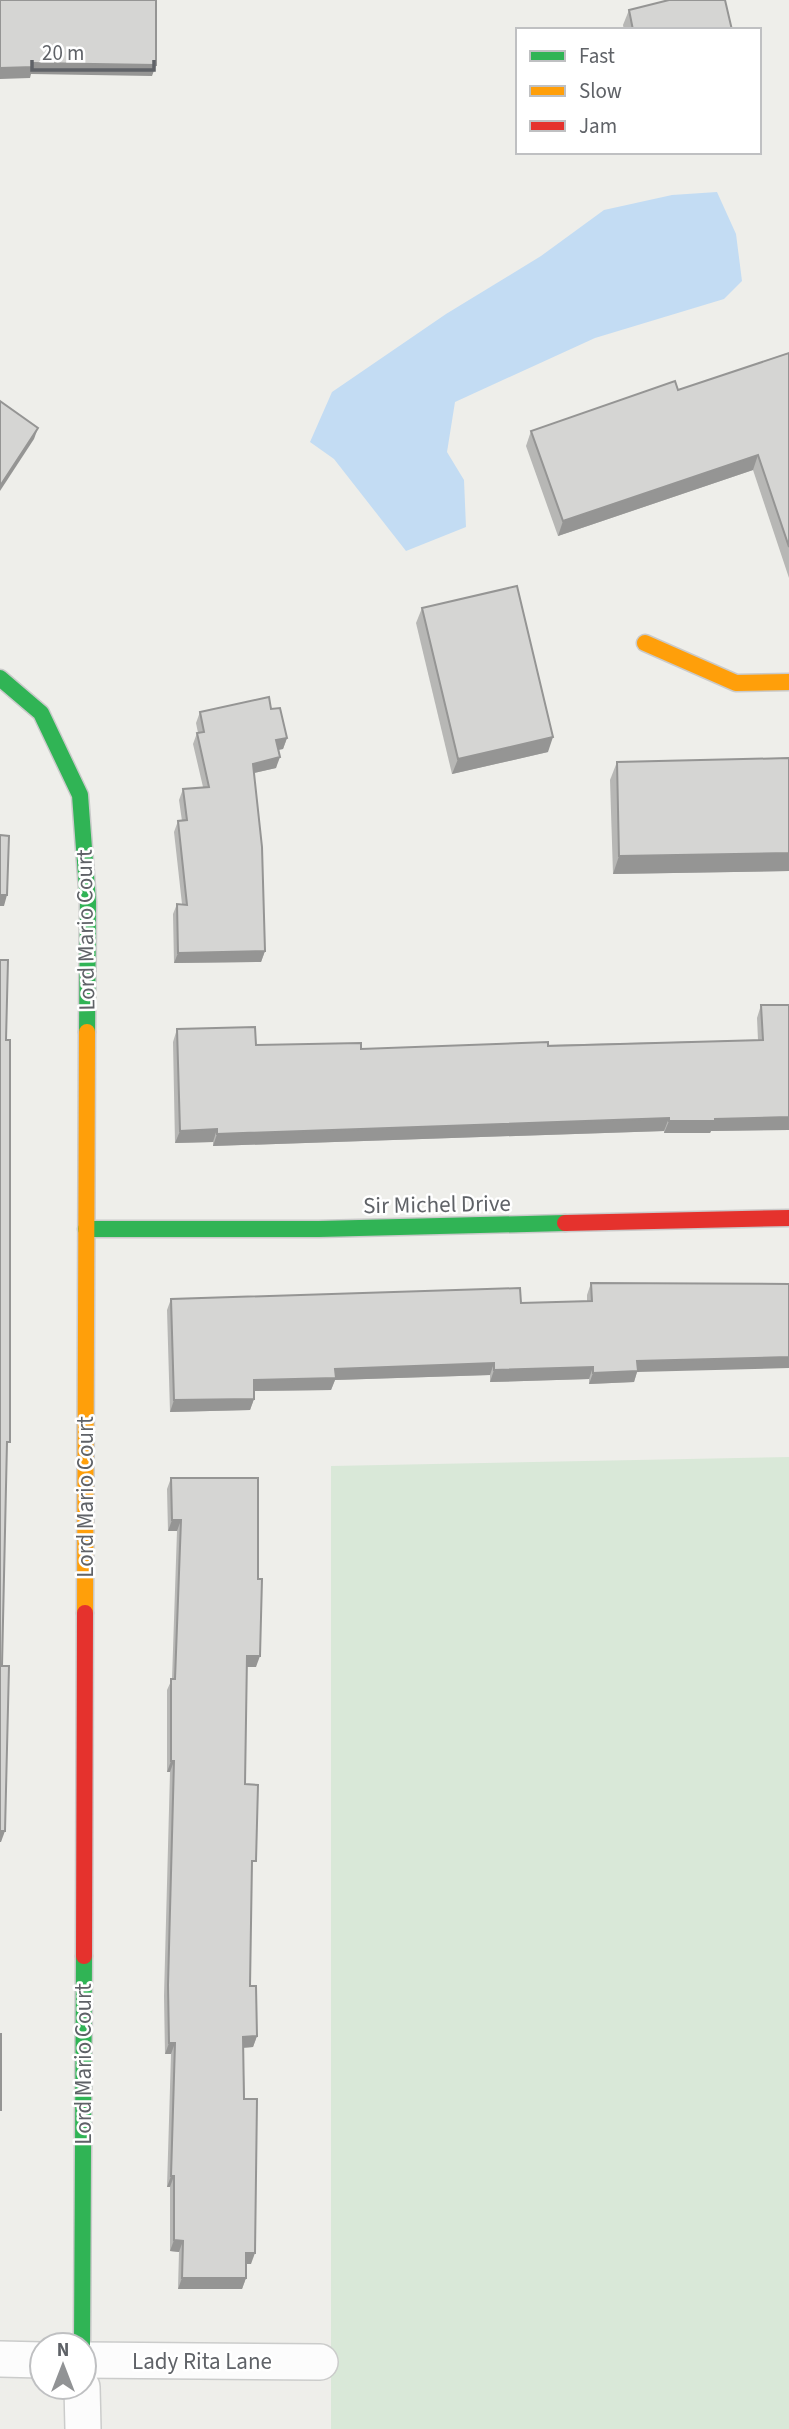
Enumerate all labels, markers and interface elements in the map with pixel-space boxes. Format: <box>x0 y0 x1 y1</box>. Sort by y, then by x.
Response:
scale bar <box>32 28 154 72</box>
legend <box>516 28 761 154</box>
text: 20 m <box>42 38 84 68</box>
text: Fast <box>579 41 615 71</box>
text: Slow <box>579 76 622 106</box>
text: Jam <box>579 111 617 141</box>
street label: Lord Mario Court <box>68 849 103 1011</box>
street label: Sir Michel Drive <box>363 1187 511 1222</box>
street label: Lord Mario Court <box>69 1416 102 1578</box>
street label: Lord Mario Court <box>67 1983 100 2145</box>
north arrow <box>28 2331 98 2401</box>
text: N <box>57 2337 69 2364</box>
street label: Lady Rita Lane <box>132 2345 272 2378</box>

